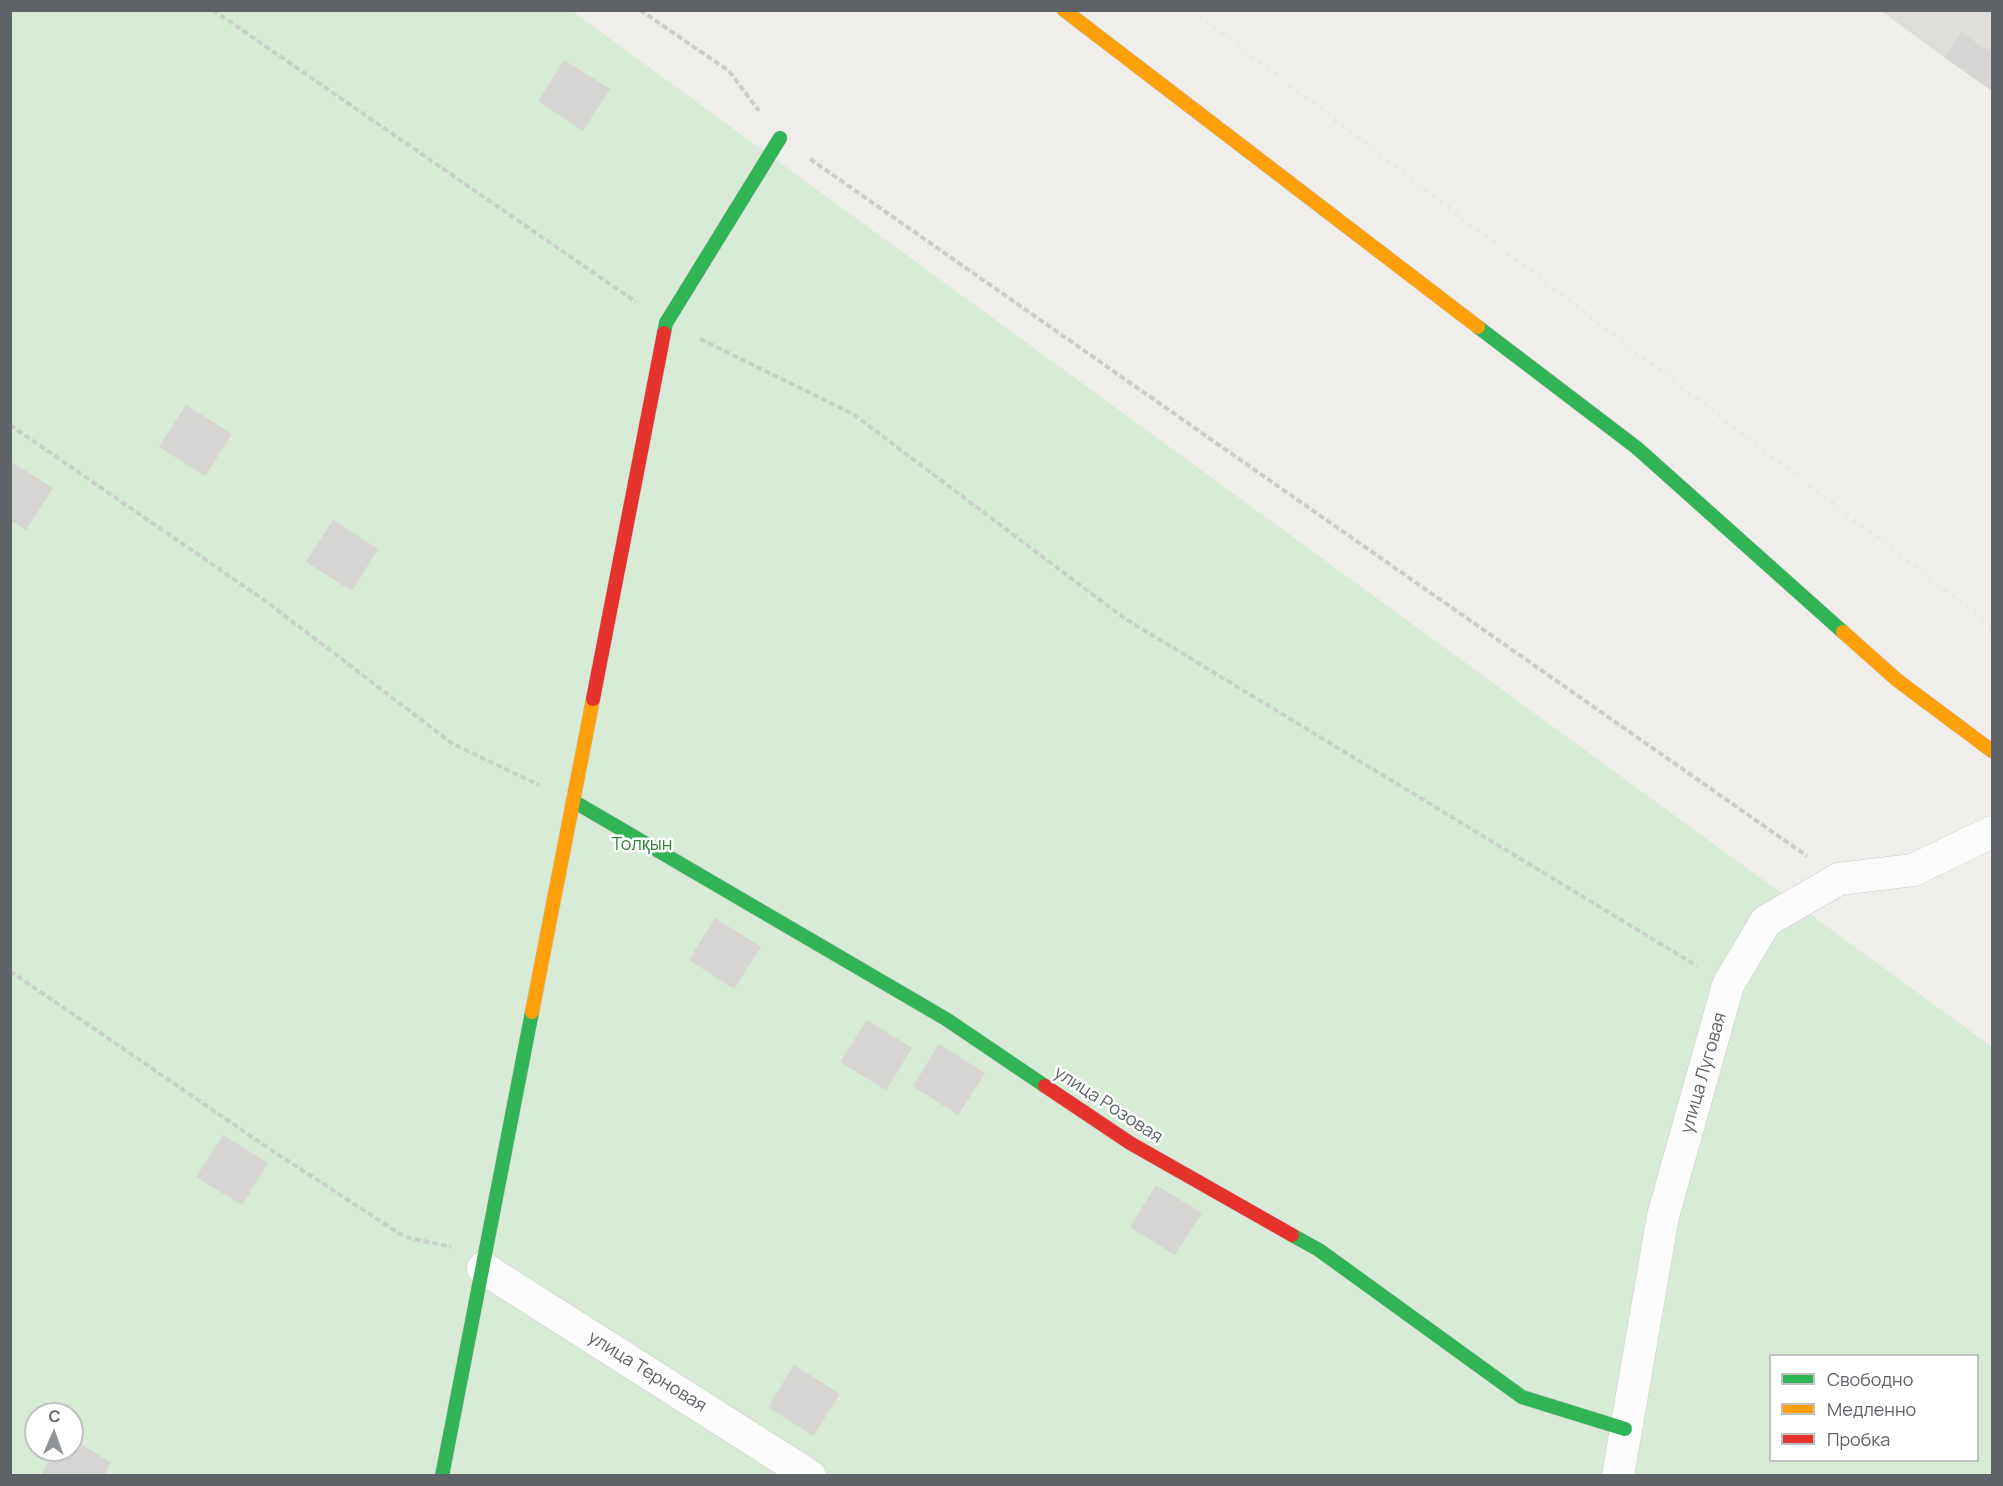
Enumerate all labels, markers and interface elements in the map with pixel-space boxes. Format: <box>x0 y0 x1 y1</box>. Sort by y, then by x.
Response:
park label: Толқын <box>612 834 672 856</box>
street label: улица Луговая <box>1676 1010 1732 1136</box>
street label: улица Розовая <box>1050 1062 1166 1148</box>
street label: улица Терновая <box>584 1327 710 1417</box>
legend <box>1769 1354 1979 1462</box>
text: Свободно <box>1827 1367 1913 1391</box>
text: Медленно <box>1827 1397 1916 1421</box>
north arrow <box>24 1402 84 1462</box>
text: С <box>48 1405 61 1427</box>
text: Пробка <box>1827 1427 1890 1451</box>

